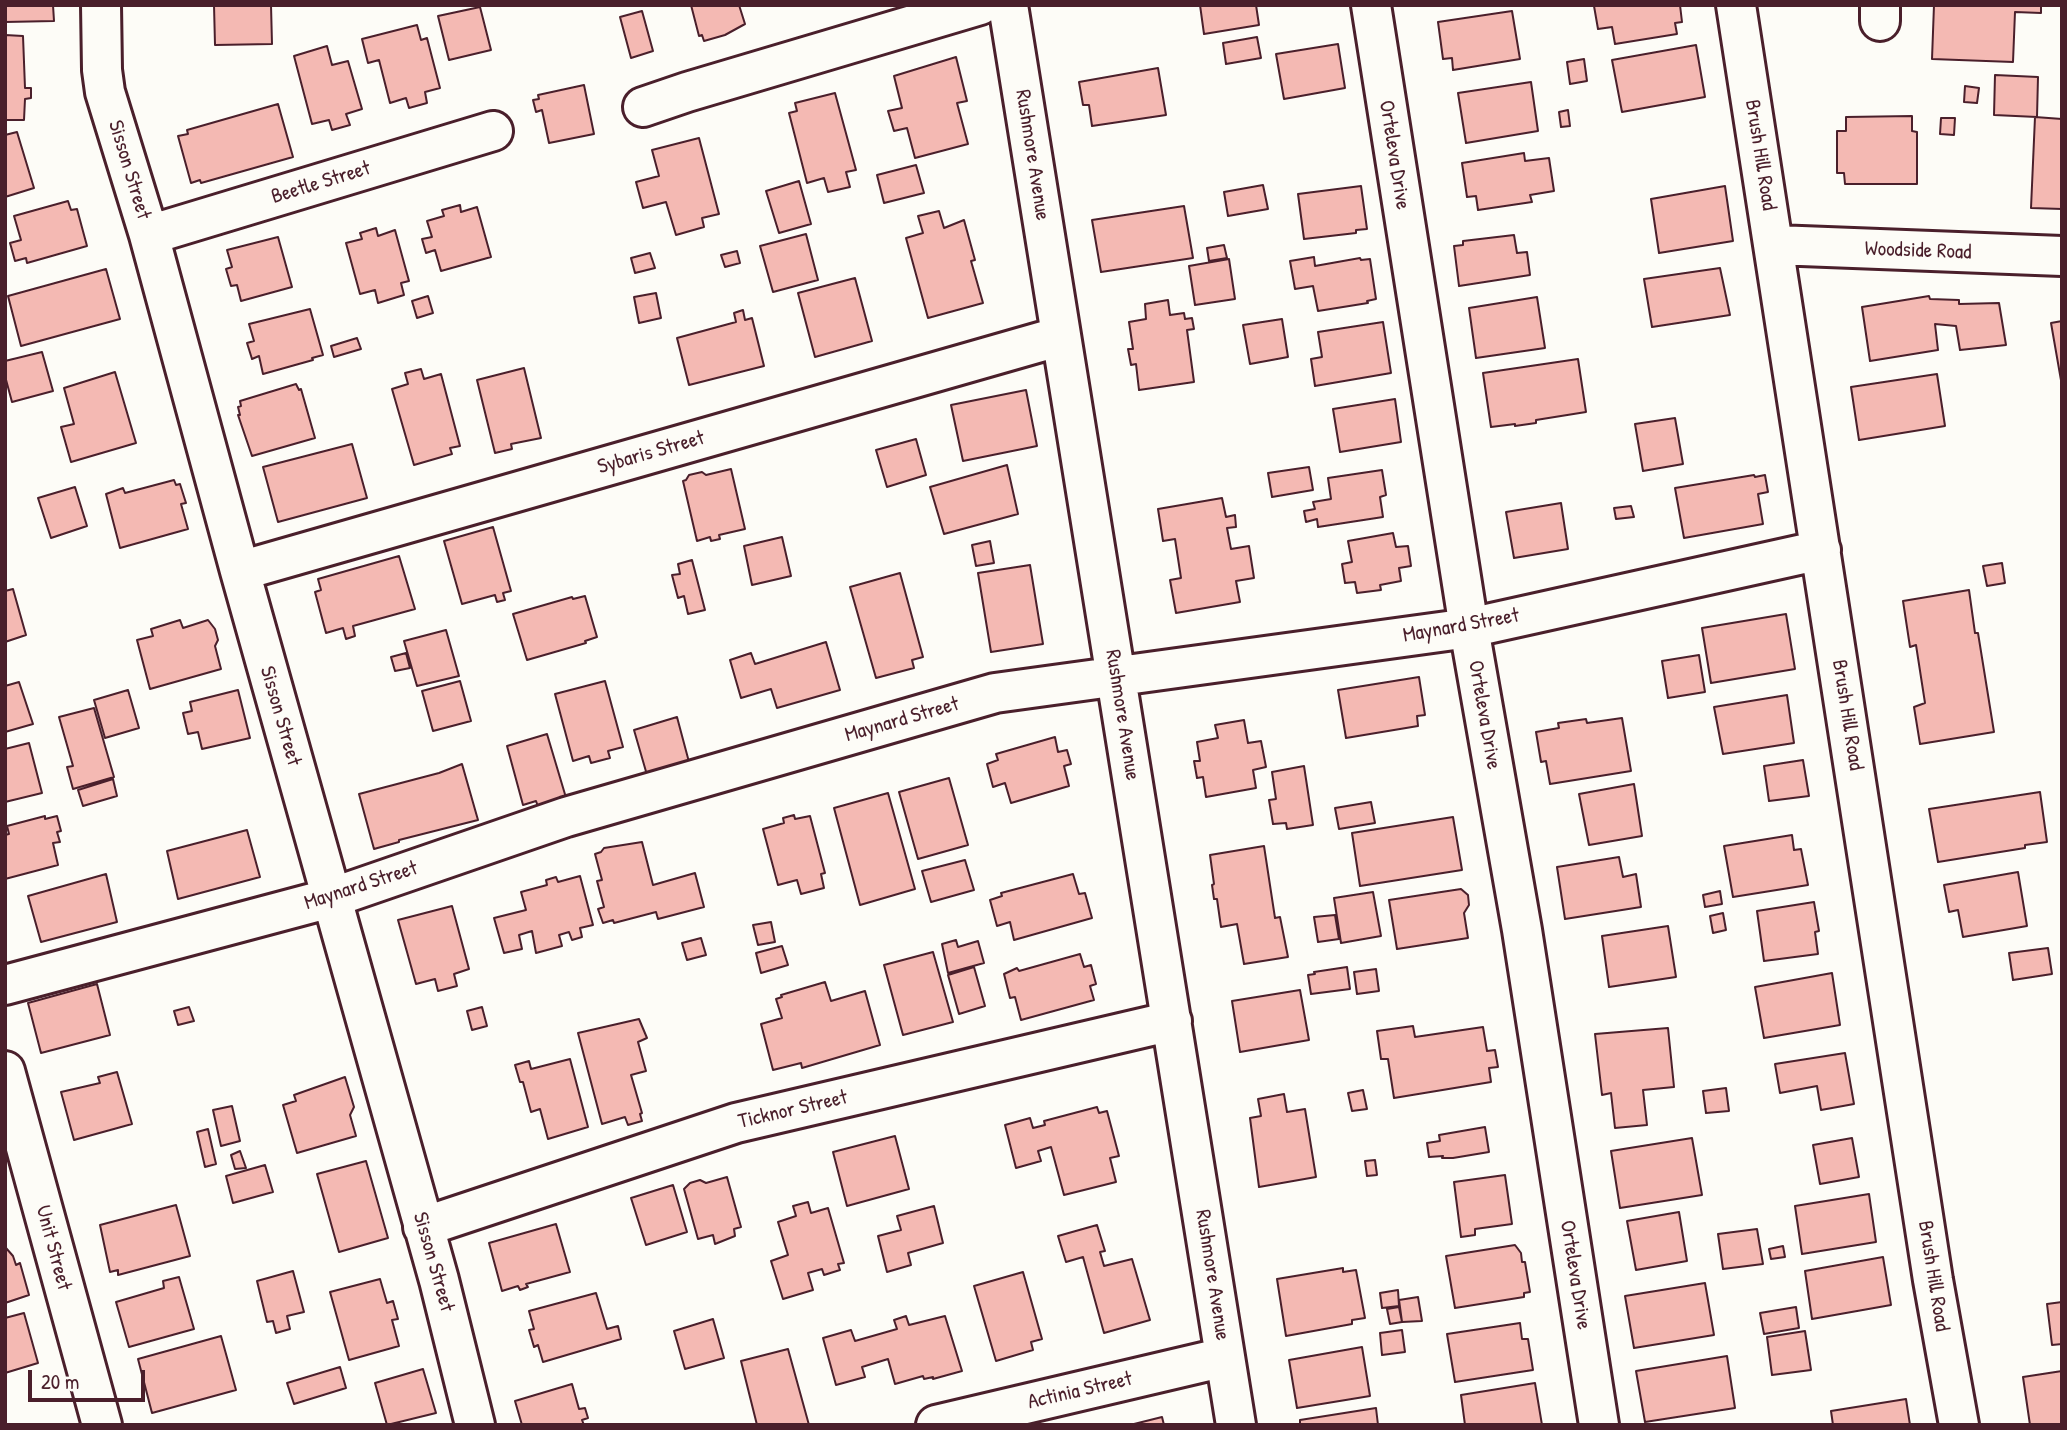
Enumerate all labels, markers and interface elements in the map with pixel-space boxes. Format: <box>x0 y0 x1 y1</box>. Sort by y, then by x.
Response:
street label: Rushmore Avenue <box>1009 88 1055 222</box>
street label: Brush Hill Road <box>1739 98 1781 212</box>
street label: Orteleva Drive <box>1373 99 1415 211</box>
street label: Sisson Street <box>102 117 156 223</box>
street label: Beetle Street <box>268 156 374 210</box>
street label: Woodside Road <box>1864 237 1972 265</box>
street label: Sybaris Street <box>595 426 707 480</box>
street label: Maynard Street <box>1401 603 1521 649</box>
street label: Rushmore Avenue <box>1099 648 1145 782</box>
street label: Brush Hill Road <box>1826 658 1868 772</box>
street label: Orteleva Drive <box>1462 659 1506 771</box>
street label: Sisson Street <box>254 663 306 769</box>
street label: Maynard Street <box>842 692 962 748</box>
street label: Maynard Street <box>301 856 421 916</box>
street label: Ticknor Street <box>736 1085 850 1135</box>
street label: Unit Street <box>30 1203 76 1293</box>
street label: Rushmore Avenue <box>1189 1208 1235 1342</box>
street label: Sisson Street <box>407 1209 459 1315</box>
street label: Orteleva Drive <box>1554 1219 1596 1331</box>
street label: Brush Hill Road <box>1912 1219 1954 1333</box>
scale bar <box>32 1356 149 1400</box>
text: 20 m <box>41 1367 79 1396</box>
street label: Actinia Street <box>1025 1367 1135 1415</box>

